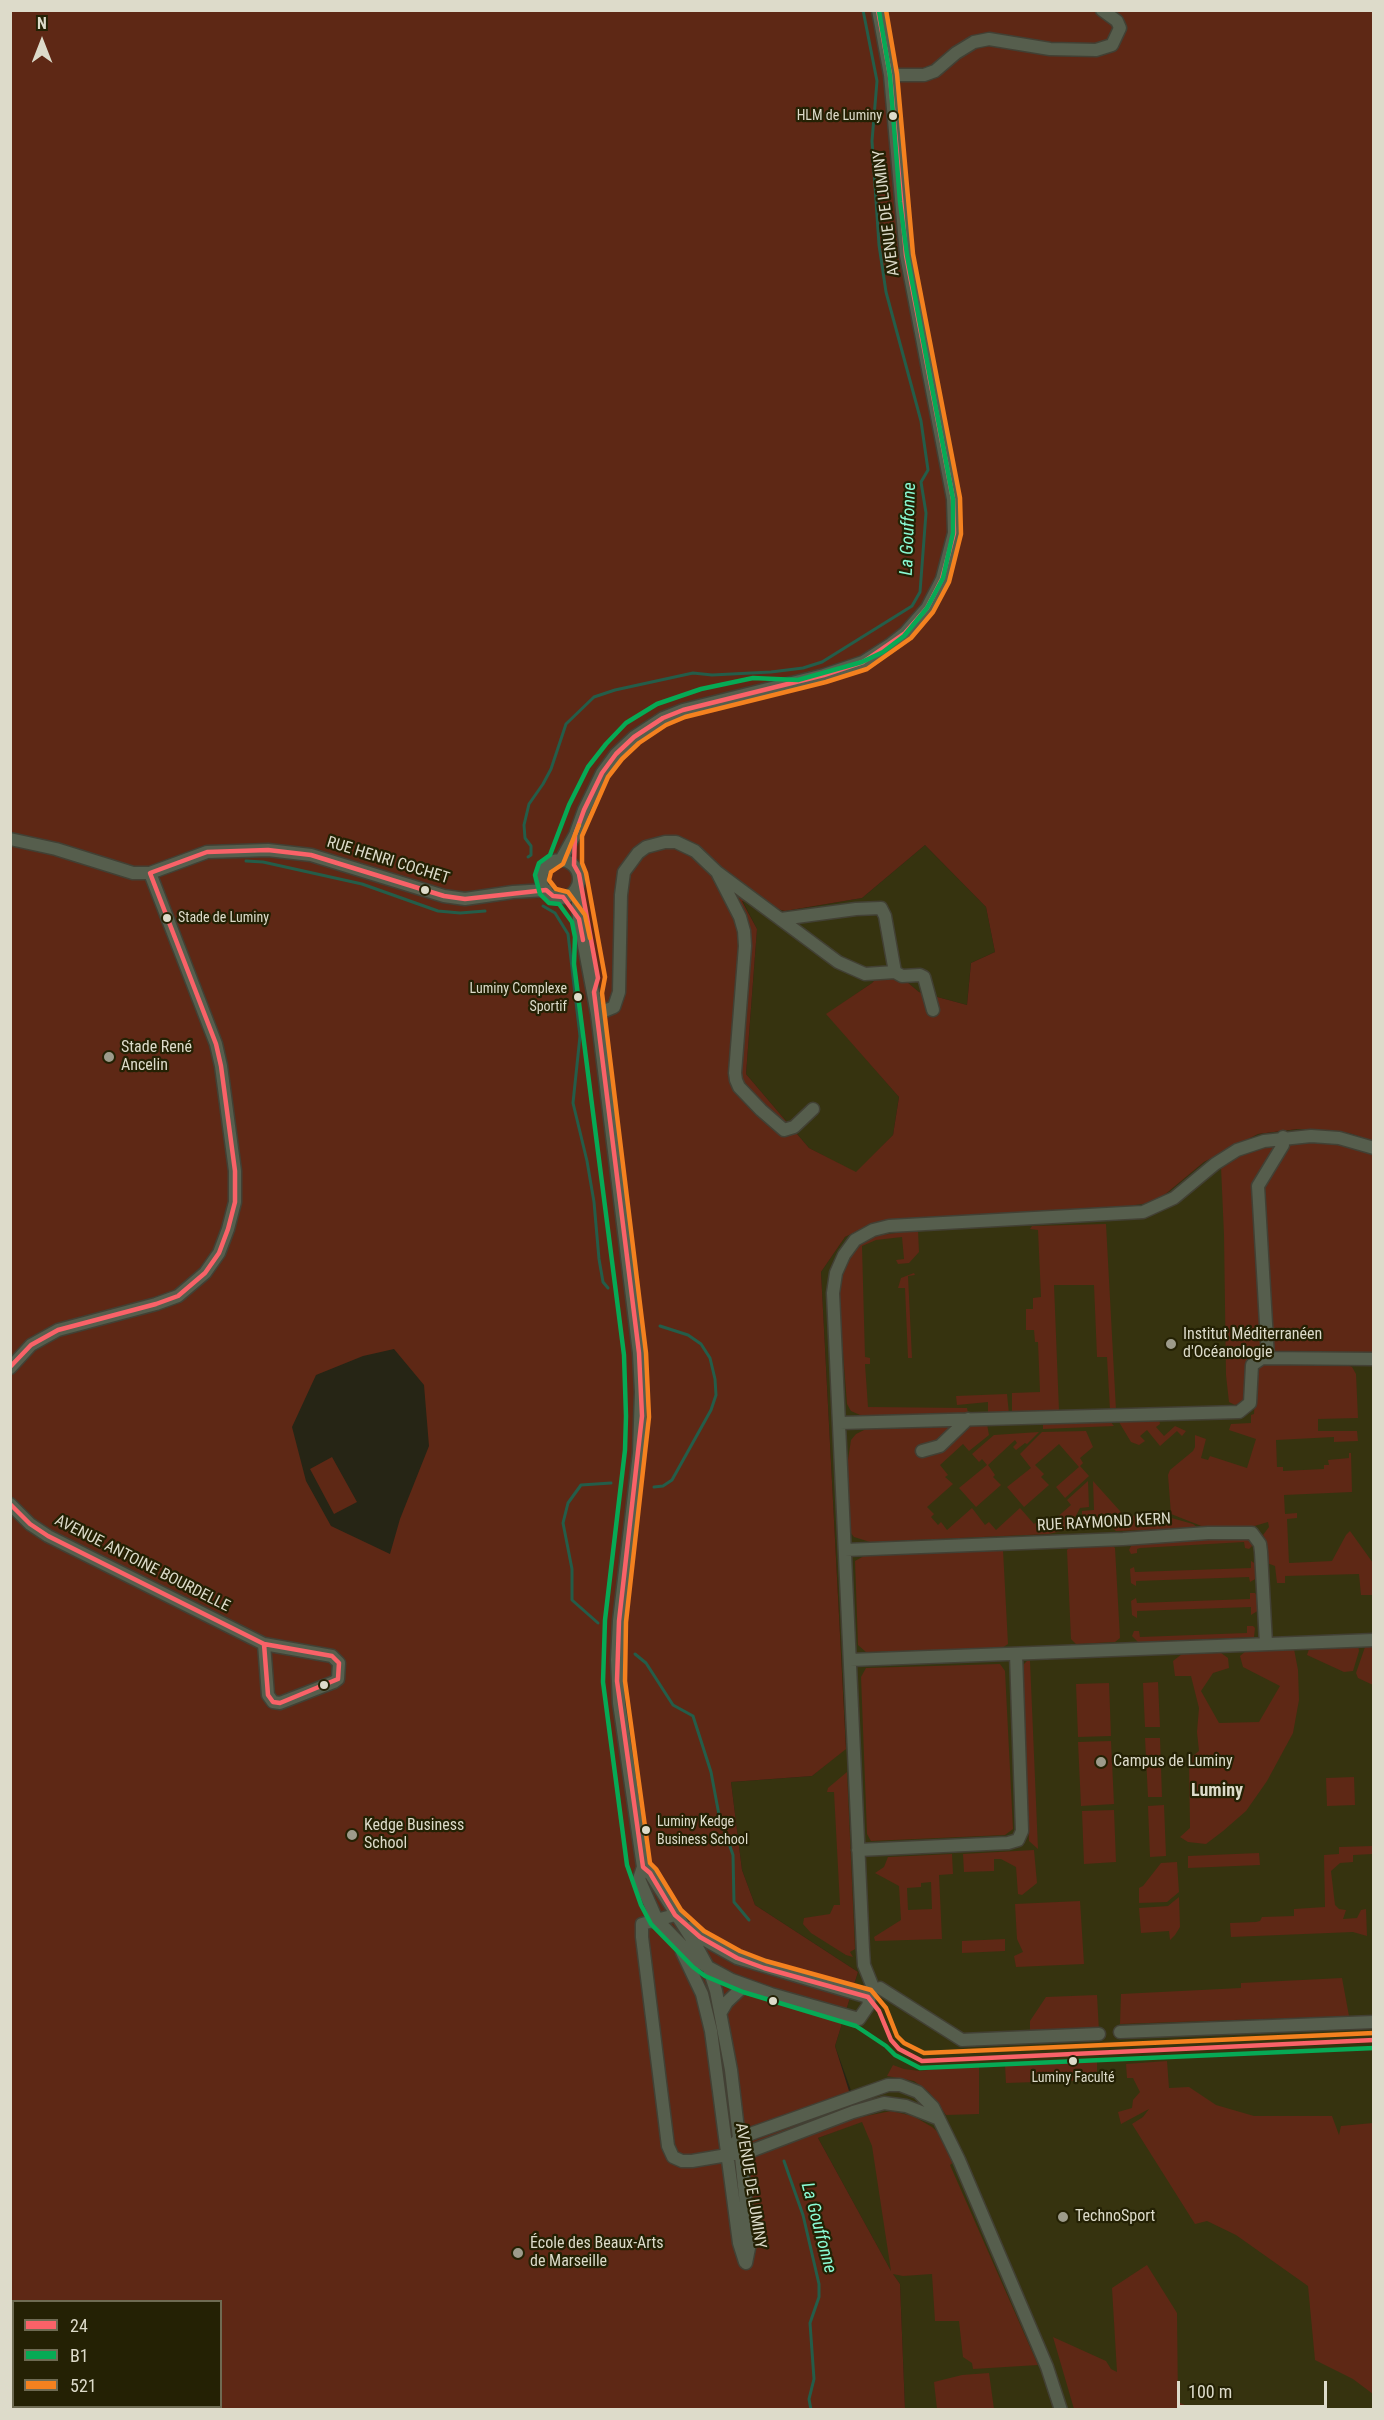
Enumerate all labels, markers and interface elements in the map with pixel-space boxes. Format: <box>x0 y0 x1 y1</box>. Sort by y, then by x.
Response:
north arrow <box>12 12 72 72</box>
text: N <box>37 14 47 33</box>
place label: HLM de Luminy <box>797 108 882 124</box>
marker: HLM de Luminy <box>887 110 899 122</box>
street label: AVENUE DE LUMINY <box>870 149 904 277</box>
water label: La Gouffonne <box>897 482 921 576</box>
street label: RUE HENRI COCHET <box>324 833 452 889</box>
unlabelled marker <box>419 884 431 896</box>
place label: Stade de Luminy <box>178 910 269 926</box>
marker: Stade de Luminy <box>161 912 173 924</box>
place label: Luminy Complexe Sportif <box>470 981 567 1014</box>
marker: Luminy Complexe Sportif <box>572 991 584 1003</box>
place label: Stade René Ancelin <box>121 1038 192 1076</box>
marker: Stade René Ancelin <box>102 1050 116 1064</box>
place label: Institut Méditerranéen d'Océanologie <box>1183 1325 1322 1363</box>
marker: Institut Méditerranéen d'Océanologie <box>1164 1337 1178 1351</box>
street label: RUE RAYMOND KERN <box>1037 1510 1171 1536</box>
street label: AVENUE ANTOINE BOURDELLE <box>51 1511 233 1617</box>
unlabelled marker <box>318 1679 330 1691</box>
place label: Campus de Luminy <box>1113 1752 1233 1772</box>
marker: Campus de Luminy <box>1094 1755 1108 1769</box>
district label: Luminy <box>1191 1780 1243 1802</box>
place label: Luminy Kedge Business School <box>657 1814 748 1846</box>
place label: Kedge Business School <box>364 1816 464 1854</box>
marker: Luminy Kedge Business School <box>640 1824 652 1836</box>
marker: Kedge Business School <box>345 1828 359 1842</box>
unlabelled marker <box>767 1995 779 2007</box>
marker: Luminy Faculté <box>1067 2055 1079 2067</box>
place label: Luminy Faculté <box>1031 2070 1115 2086</box>
street label: AVENUE DE LUMINY <box>731 2122 769 2250</box>
water label: La Gouffonne <box>796 2180 840 2276</box>
place label: TechnoSport <box>1075 2207 1155 2227</box>
marker: TechnoSport <box>1056 2210 1070 2224</box>
place label: École des Beaux-Arts de Marseille <box>530 2234 664 2272</box>
marker: École des Beaux-Arts de Marseille <box>511 2246 525 2260</box>
legend <box>12 2300 222 2408</box>
text: 24 <box>70 2315 88 2336</box>
text: B1 <box>70 2345 89 2366</box>
scale bar <box>1180 2369 1330 2407</box>
text: 521 <box>70 2375 97 2396</box>
text: 100 m <box>1188 2381 1232 2402</box>

